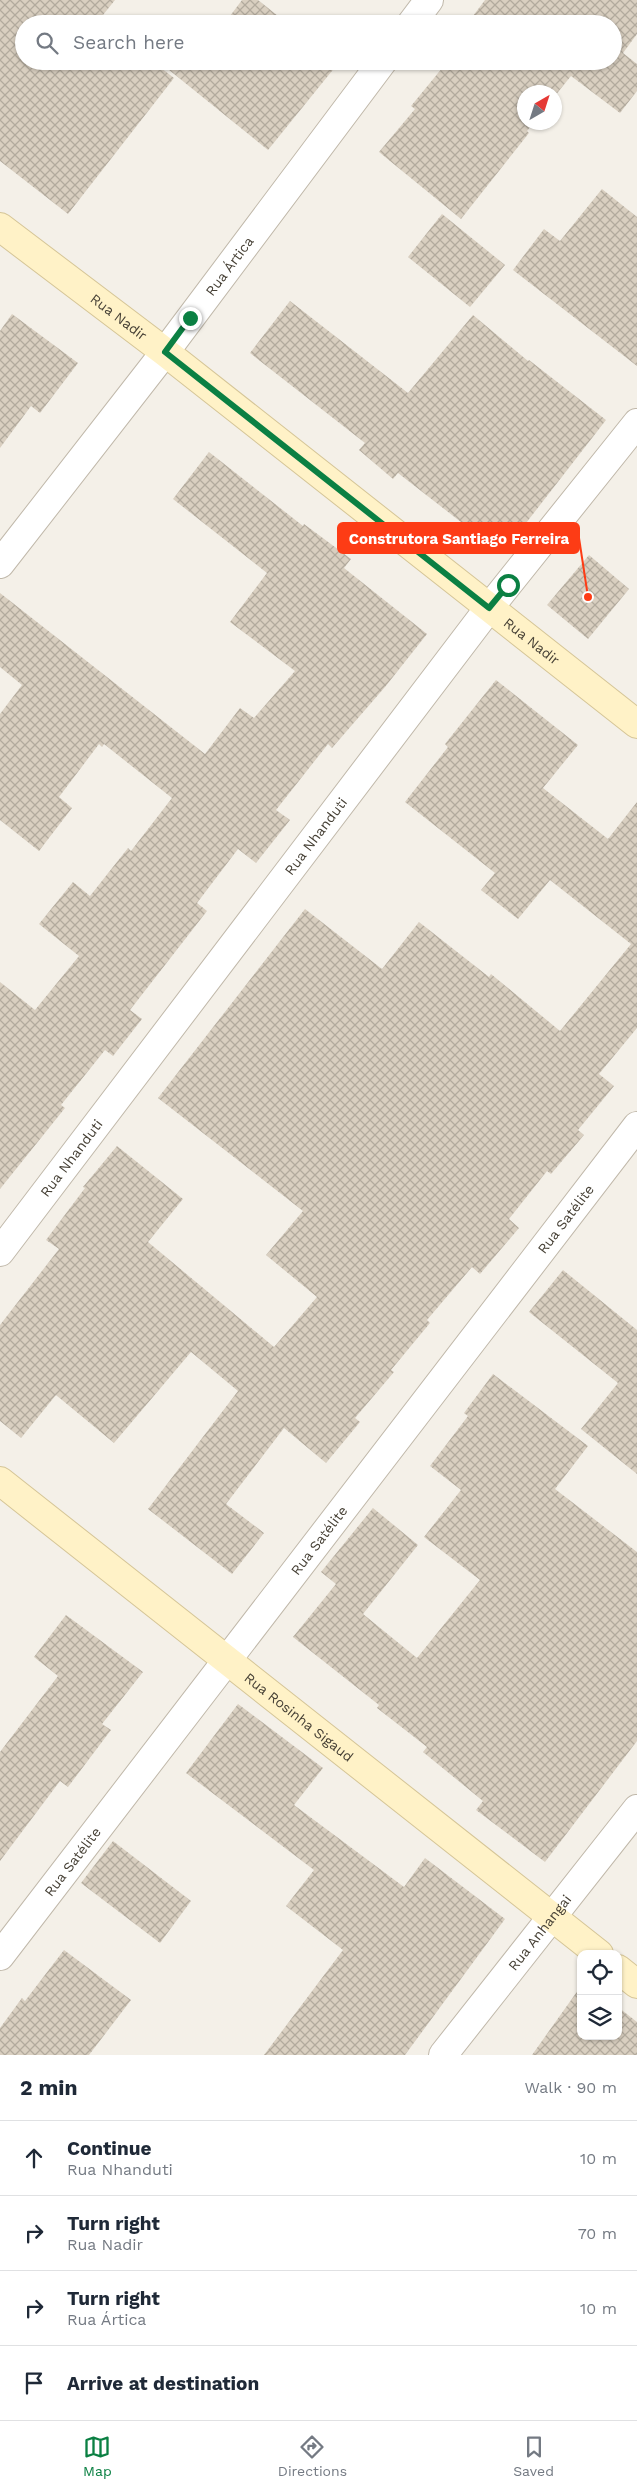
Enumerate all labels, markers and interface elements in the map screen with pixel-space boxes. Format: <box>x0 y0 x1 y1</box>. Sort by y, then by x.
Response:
search box <box>15 15 622 70</box>
icon: search <box>33 29 61 57</box>
text: Search here <box>73 31 184 54</box>
north arrow <box>517 85 562 130</box>
street label: Rua Ártica <box>202 233 257 299</box>
street label: Rua Nadir <box>87 291 150 344</box>
route end <box>179 307 202 330</box>
callout: Construtora Santiago Ferreira <box>338 523 579 553</box>
text: Construtora Santiago Ferreira <box>349 530 570 548</box>
route start <box>497 574 520 597</box>
street label: Rua Nadir <box>501 614 563 668</box>
street label: Rua Nhanduti <box>281 795 350 878</box>
street label: Rua Nhanduti <box>37 1116 106 1200</box>
street label: Rua Satélite <box>534 1181 597 1257</box>
street label: Rua Satélite <box>288 1503 351 1578</box>
street label: Rua Rosinha Sigaud <box>241 1669 357 1765</box>
street label: Rua Satélite <box>41 1824 104 1899</box>
street label: Rua Anhangai <box>505 1891 574 1974</box>
map controls <box>577 1950 622 2040</box>
button: locate <box>577 1950 622 1995</box>
button: layers <box>577 1995 622 2040</box>
text: 2 min <box>20 2075 77 2100</box>
text: Walk · 90 m <box>525 2078 617 2097</box>
text: Continue <box>67 2137 151 2160</box>
icon: ahead <box>20 2144 48 2172</box>
text: 10 m <box>580 2149 617 2168</box>
text: Rua Nhanduti <box>67 2160 173 2179</box>
text: Turn right <box>67 2212 160 2235</box>
icon: right <box>20 2219 48 2247</box>
text: 70 m <box>578 2224 617 2243</box>
text: Rua Nadir <box>67 2235 143 2254</box>
text: Turn right <box>67 2287 160 2310</box>
icon: right <box>20 2294 48 2322</box>
text: 10 m <box>580 2299 617 2318</box>
text: Rua Ártica <box>67 2310 146 2329</box>
icon: arrive <box>20 2369 48 2397</box>
text: Arrive at destination <box>67 2372 259 2395</box>
tab: Map <box>83 2433 112 2479</box>
tab: Directions <box>278 2433 347 2479</box>
tab: Saved <box>513 2433 554 2479</box>

